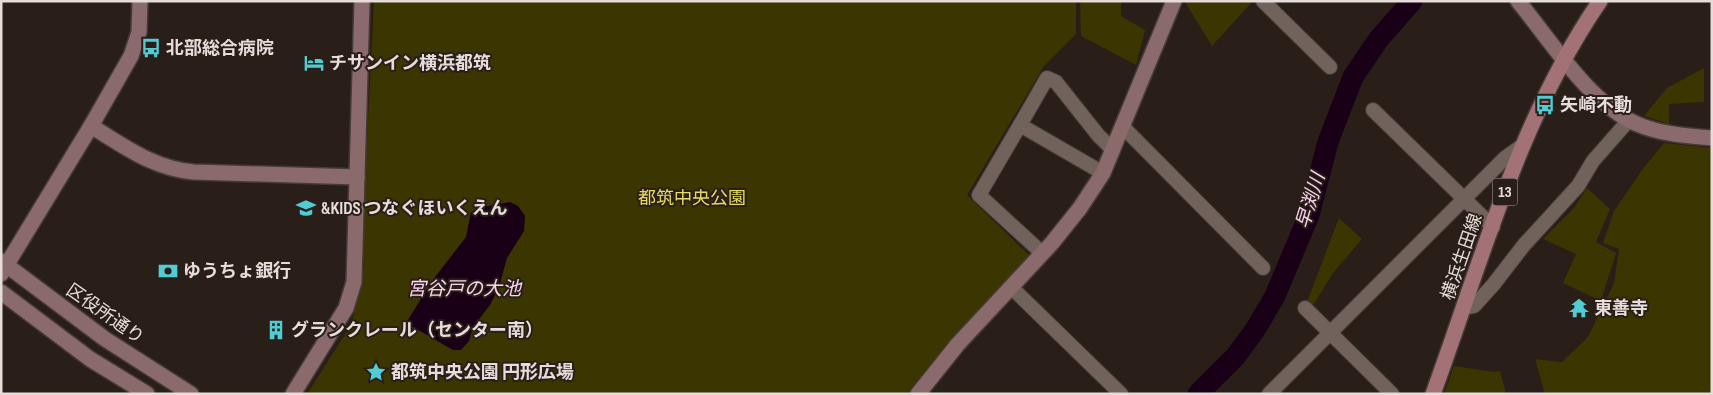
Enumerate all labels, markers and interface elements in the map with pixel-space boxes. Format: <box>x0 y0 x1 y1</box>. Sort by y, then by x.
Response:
bus stop icon: 北部総合病院 <box>140 37 162 59</box>
place label: 北部総合病院 <box>166 38 274 59</box>
hotel icon: チサンイン横浜都筑 <box>303 52 325 74</box>
place label: チサンイン横浜都筑 <box>329 53 491 74</box>
bus stop icon: 矢崎不動 <box>1534 94 1556 116</box>
place label: 矢崎不動 <box>1560 95 1632 116</box>
water label: 早渕川 <box>1292 168 1331 232</box>
road number: 13 <box>1492 178 1518 206</box>
park label: 都筑中央公園 <box>638 188 746 209</box>
school or university icon: &KIDS つなぐほいくえん <box>295 197 317 219</box>
place label: &KIDS つなぐほいくえん <box>321 198 508 219</box>
street label: 横浜生田線 <box>1437 211 1487 303</box>
bank icon: ゆうちょ銀行 <box>157 260 179 282</box>
place label: ゆうちょ銀行 <box>183 260 291 282</box>
water label: 宮谷戸の大池 <box>407 278 523 301</box>
street label: 区役所通り <box>62 280 148 348</box>
temple icon: 東善寺 <box>1568 297 1590 319</box>
place label: 東善寺 <box>1594 298 1648 319</box>
building icon: グランクレール（センター南） <box>265 319 287 341</box>
place label: グランクレール（センター南） <box>291 320 543 341</box>
place icon: 都筑中央公園 円形広場 <box>365 361 387 383</box>
place label: 都筑中央公園 円形広場 <box>391 362 574 383</box>

